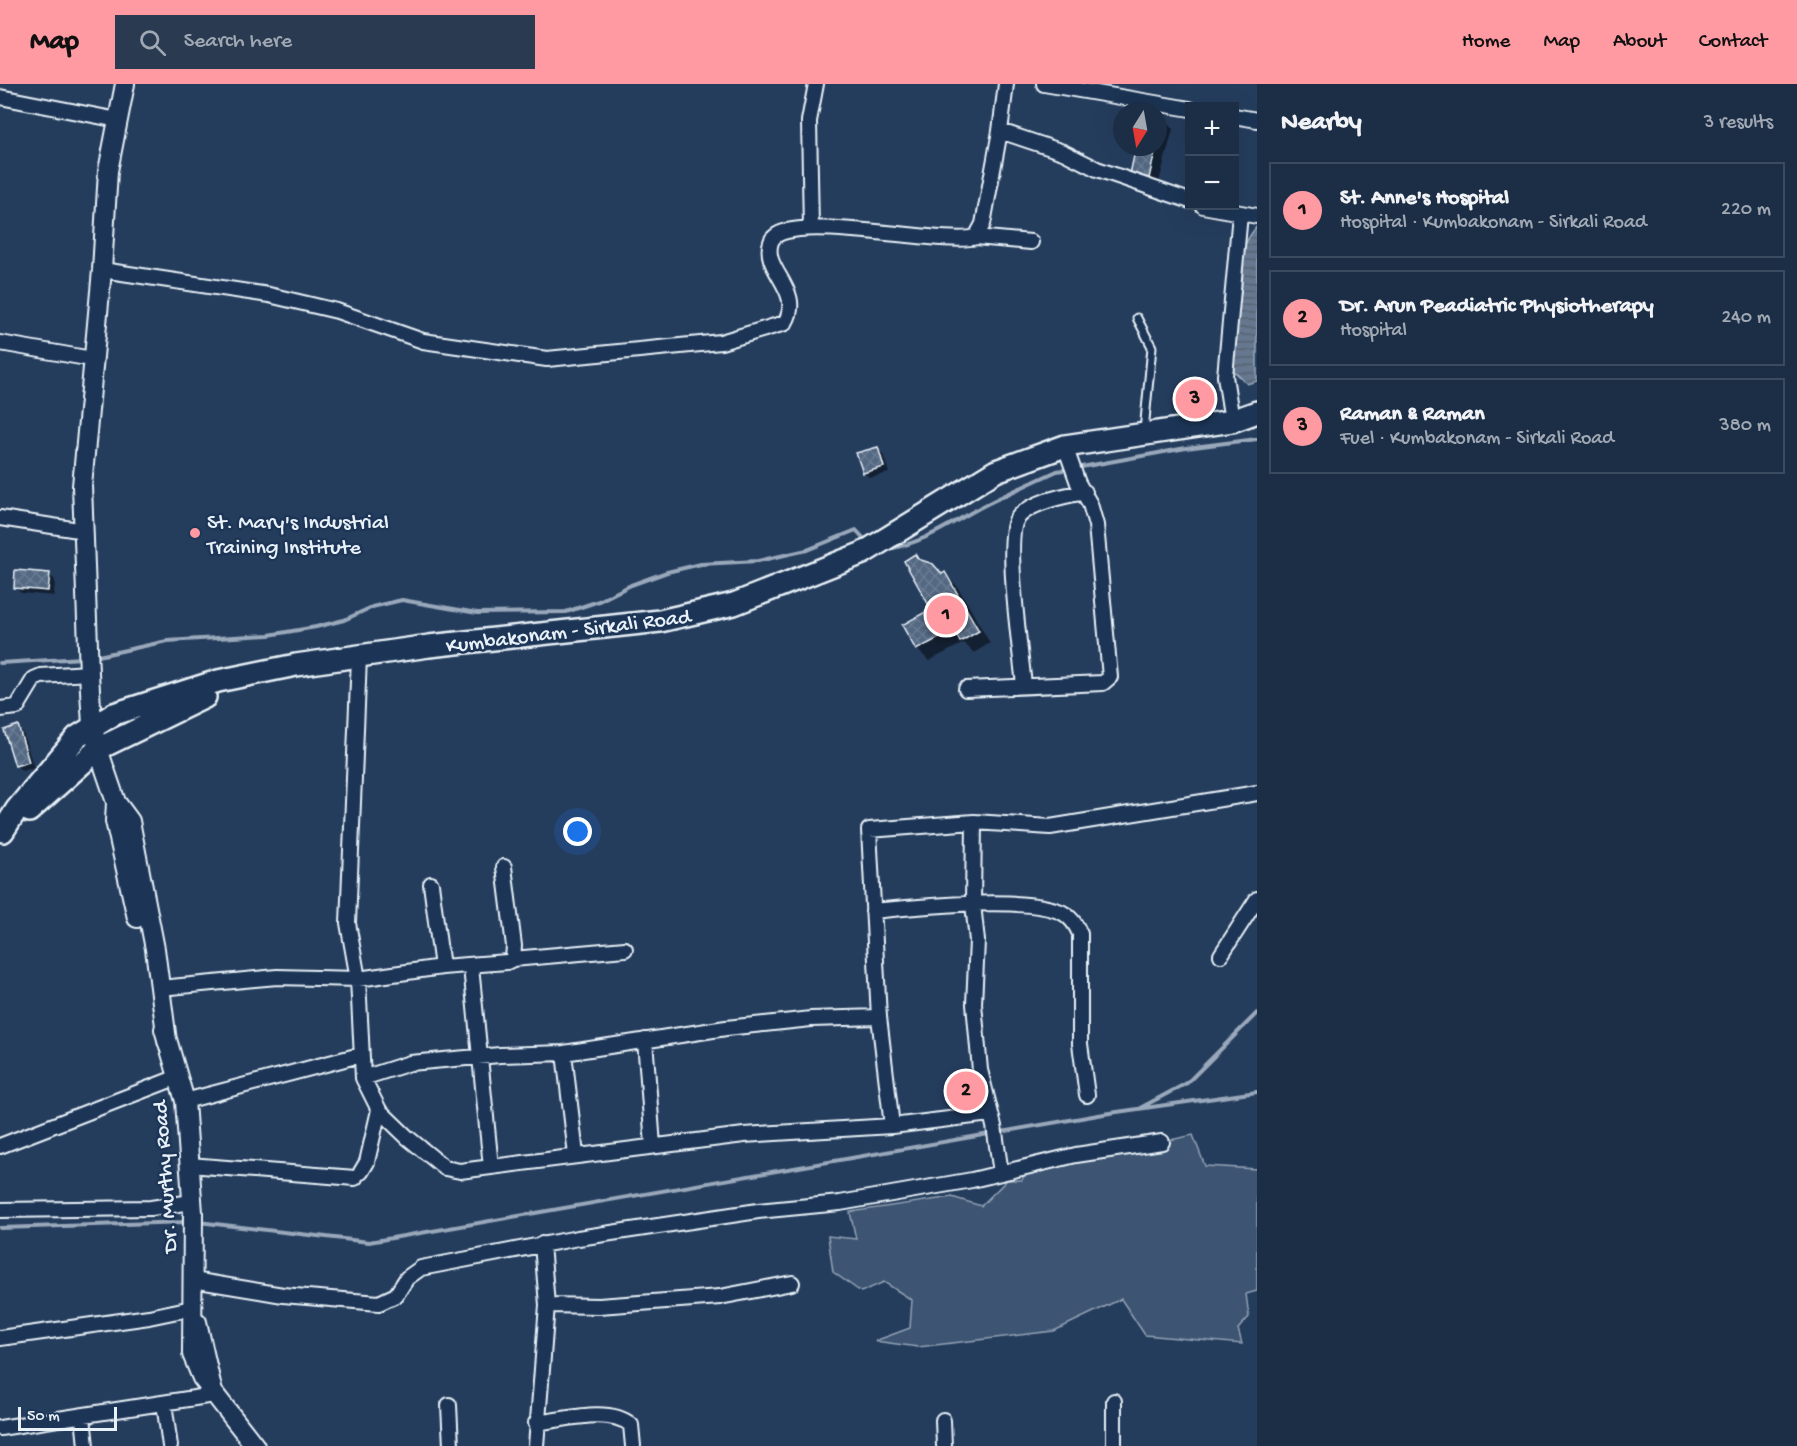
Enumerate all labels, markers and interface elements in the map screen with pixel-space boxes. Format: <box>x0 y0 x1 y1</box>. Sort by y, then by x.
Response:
search box <box>115 15 535 69</box>
text: Map <box>30 26 79 59</box>
icon: search <box>136 26 169 59</box>
text: Search here <box>184 29 292 55</box>
text: Home <box>1462 30 1510 55</box>
text: Map <box>1543 30 1580 55</box>
text: About <box>1613 30 1666 55</box>
text: Contact <box>1699 30 1767 55</box>
north arrow <box>1113 102 1167 156</box>
map controls <box>1185 102 1239 210</box>
button: + <box>1185 102 1239 156</box>
text: Nearby <box>1281 108 1362 139</box>
text: 3 results <box>1704 112 1773 135</box>
button: − <box>1185 156 1239 210</box>
text: St. Anne's Hospital <box>1340 186 1509 212</box>
text: 1 <box>1298 199 1307 222</box>
text: 220 m <box>1721 199 1771 222</box>
text: Hospital · Kumbakonam - Sirkali Road <box>1340 212 1647 235</box>
text: Dr. Arun Peadiatric Physiotherapy <box>1340 294 1654 320</box>
text: 2 <box>1298 307 1307 330</box>
text: 240 m <box>1721 307 1771 330</box>
text: Hospital <box>1340 320 1407 343</box>
pin: 3 <box>1176 376 1214 422</box>
text: Raman & Raman <box>1340 402 1485 428</box>
text: 3 <box>1297 415 1308 438</box>
text: 380 m <box>1719 415 1771 438</box>
text: Fuel · Kumbakonam - Sirkali Road <box>1340 428 1614 451</box>
place label: St. Mary's Industrial Training Institute <box>205 511 389 562</box>
marker: St. Mary's Industrial Training Institute <box>188 526 202 540</box>
pin: 1 <box>926 592 966 638</box>
street label: Kumbakonam - Sirkali Road <box>445 605 694 661</box>
your location <box>563 817 592 846</box>
pin: 2 <box>946 1068 986 1114</box>
street label: Dr. Murthy Road <box>149 1098 185 1256</box>
scale bar <box>18 1404 117 1432</box>
text: 50 m <box>27 1408 60 1427</box>

